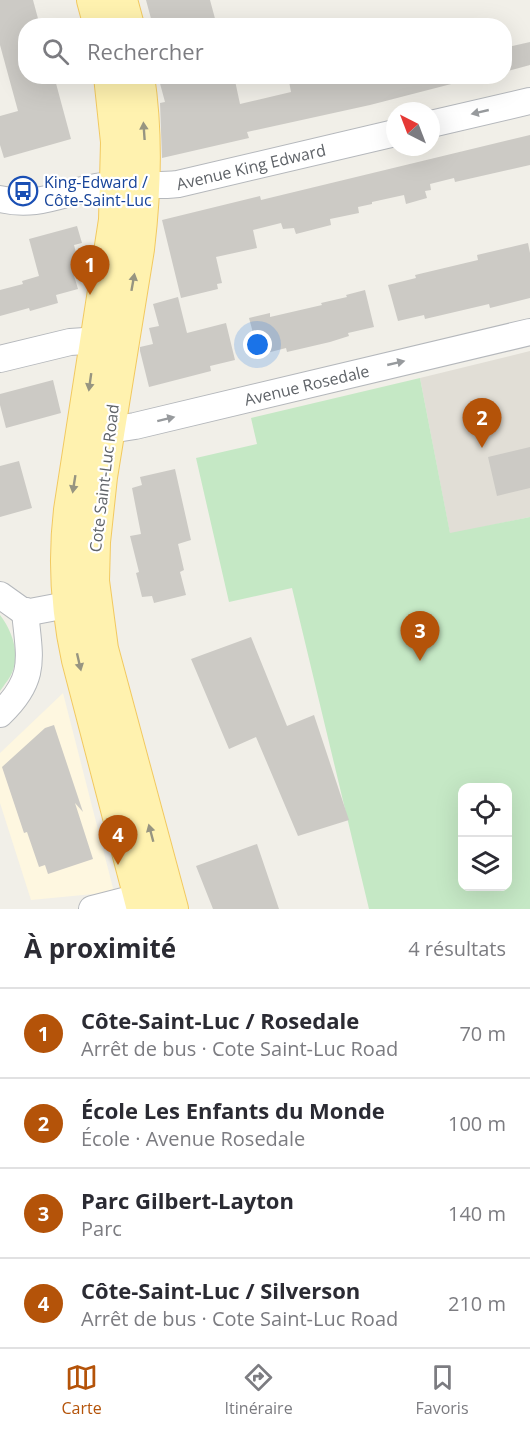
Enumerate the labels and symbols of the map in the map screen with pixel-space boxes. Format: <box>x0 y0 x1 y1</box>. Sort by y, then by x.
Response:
north arrow <box>386 102 440 156</box>
one-way arrow <box>471 108 490 118</box>
one-way arrow <box>139 122 149 141</box>
street label: Avenue King Edward <box>174 139 328 195</box>
place label: King-Edward / Côte-Saint-Luc <box>44 171 152 211</box>
bus stop icon: King-Edward / Côte-Saint-Luc <box>7 175 39 207</box>
pin: 1 <box>70 246 110 295</box>
one-way arrow <box>129 272 138 291</box>
your location <box>243 330 272 359</box>
one-way arrow <box>387 357 406 367</box>
street label: Avenue Rosedale <box>242 360 371 411</box>
one-way arrow <box>85 373 94 392</box>
pin: 2 <box>462 398 502 448</box>
street label: Cote Saint-Luc Road <box>84 403 124 553</box>
one-way arrow <box>157 413 175 423</box>
one-way arrow <box>70 474 79 493</box>
pin: 3 <box>400 612 440 661</box>
one-way arrow <box>74 653 84 672</box>
pin: 4 <box>98 816 138 865</box>
one-way arrow <box>146 824 156 842</box>

